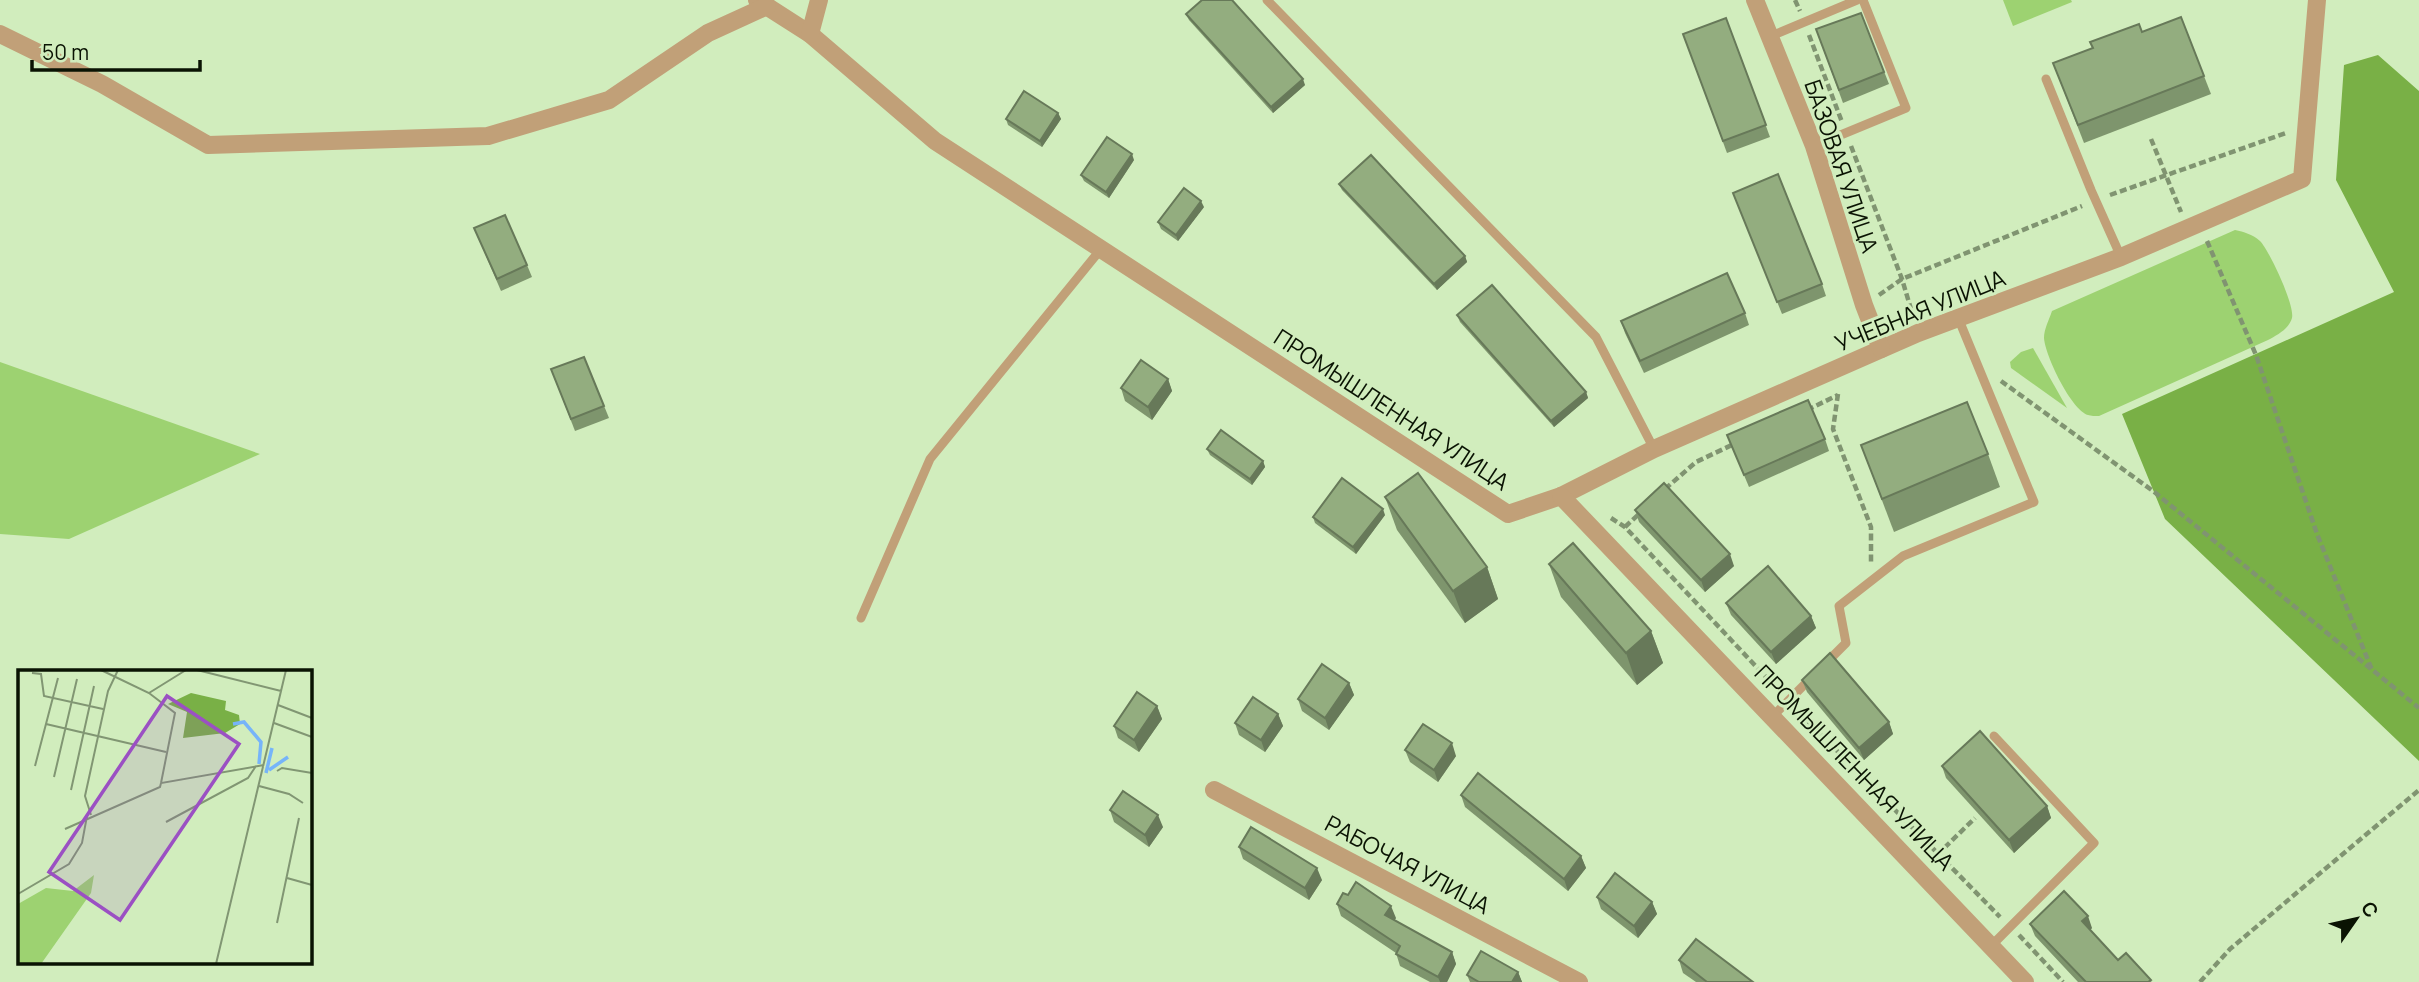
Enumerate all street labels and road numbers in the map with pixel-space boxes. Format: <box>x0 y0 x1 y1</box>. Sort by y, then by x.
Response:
street label: БАЗОВАЯ УЛИЦА <box>1797 75 1887 257</box>
street label: УЧЕБНАЯ УЛИЦА <box>1830 261 2010 359</box>
street label: ПРОМЫШЛЕННАЯ УЛИЦА <box>1268 321 1516 497</box>
street label: ПРОМЫШЛЕННАЯ УЛИЦА <box>1748 657 1962 877</box>
street label: РАБОЧАЯ УЛИЦА <box>1320 807 1497 921</box>

